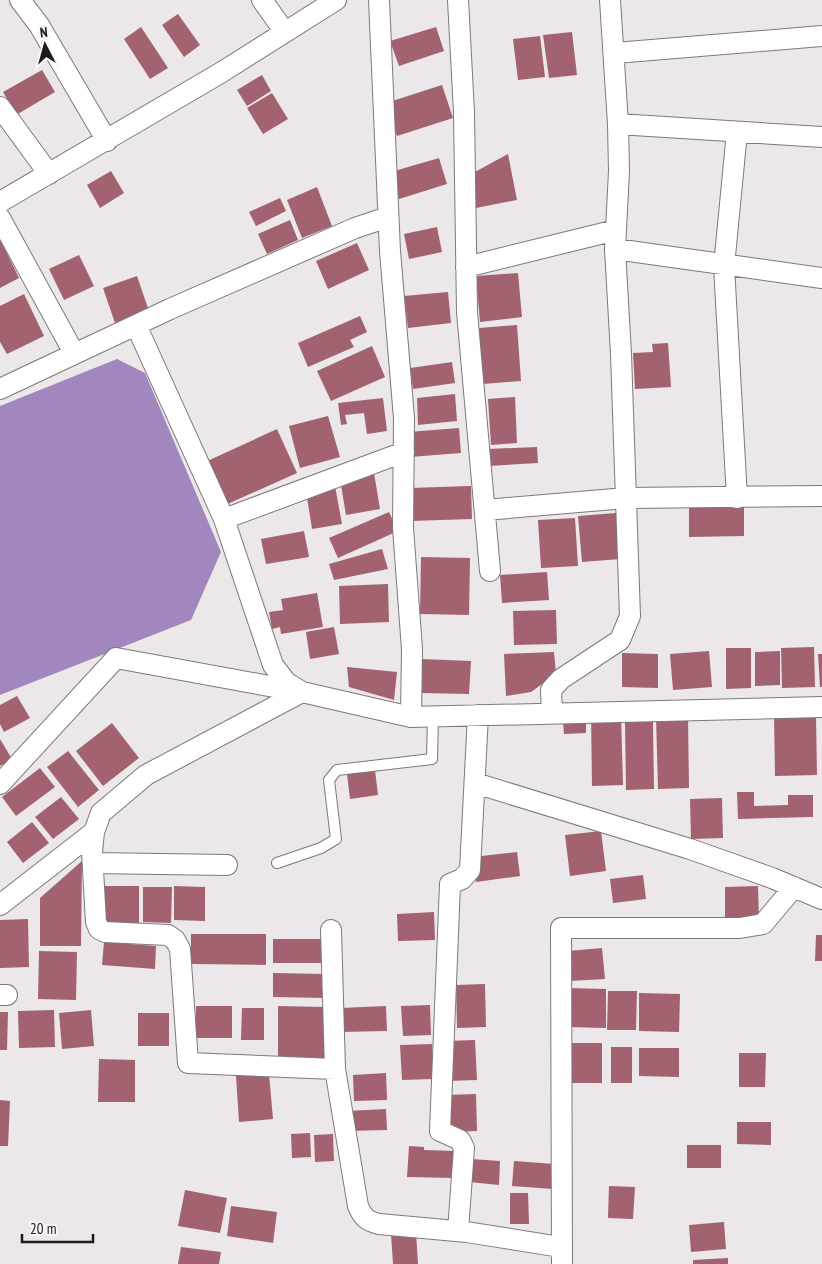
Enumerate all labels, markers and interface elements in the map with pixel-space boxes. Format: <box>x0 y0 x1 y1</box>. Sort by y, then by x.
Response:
north arrow <box>20 20 70 70</box>
text: N <box>39 23 48 41</box>
scale bar <box>22 1212 94 1244</box>
text: 20 m <box>30 1219 56 1238</box>

